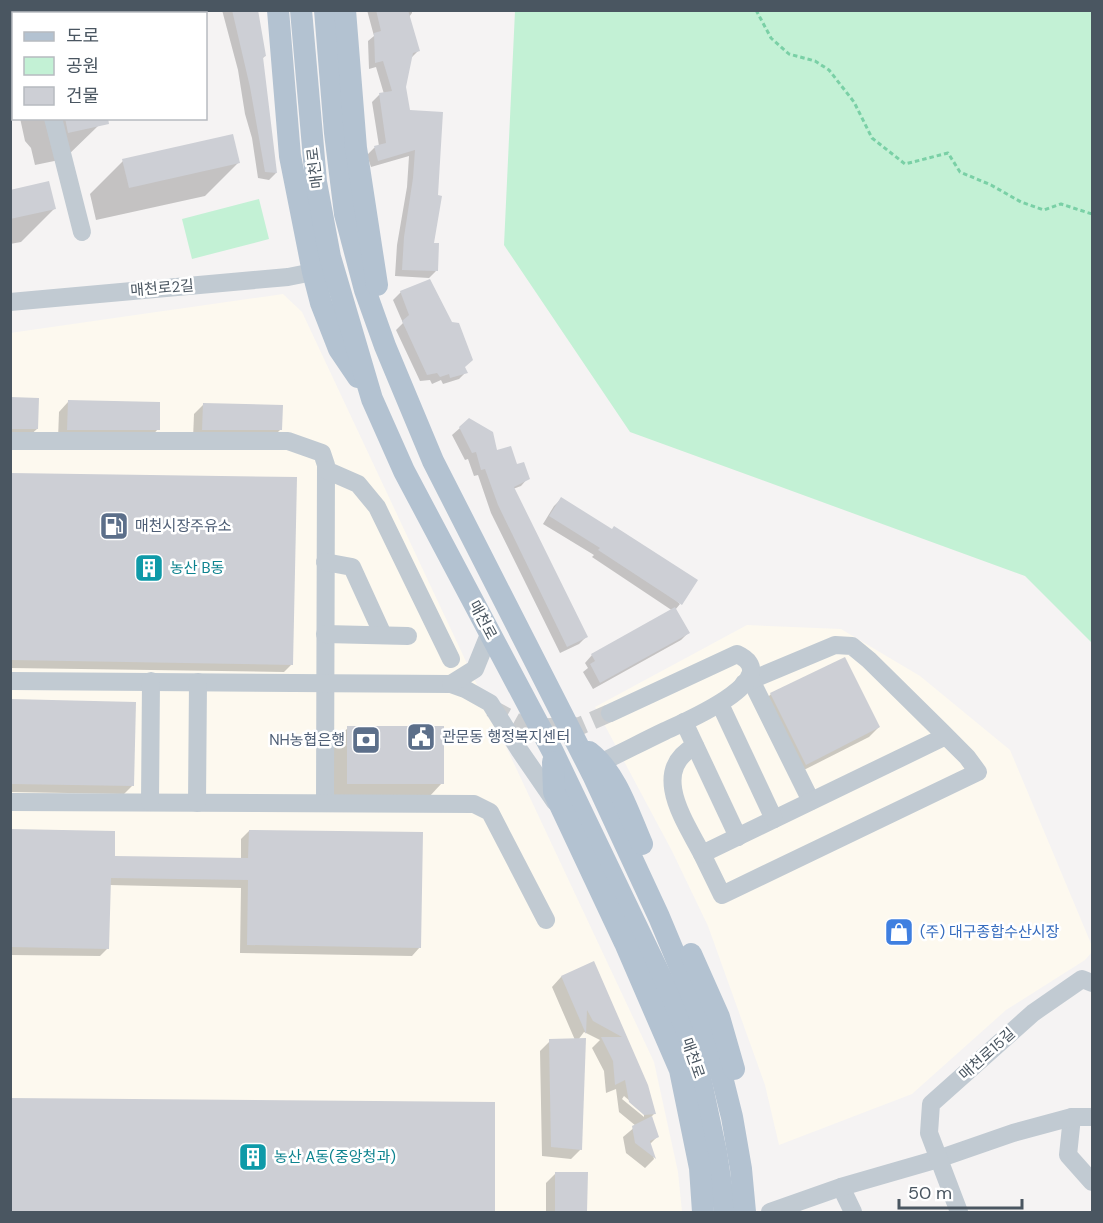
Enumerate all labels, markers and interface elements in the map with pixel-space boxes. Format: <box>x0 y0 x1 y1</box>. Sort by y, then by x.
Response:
legend <box>12 12 207 120</box>
text: 도로 <box>66 24 99 48</box>
text: 공원 <box>66 54 99 78</box>
text: 건물 <box>66 84 99 108</box>
street label: 매천로 <box>303 146 327 190</box>
street label: 매천로2길 <box>129 275 195 301</box>
fuel station icon: 매천시장주유소 <box>98 510 130 542</box>
place label: 매천시장주유소 <box>135 516 232 536</box>
building icon: 농산 B동 <box>133 552 165 584</box>
place label: 농산 B동 <box>170 558 224 578</box>
street label: 매천로 <box>464 597 502 643</box>
public building icon: 관문동 행정복지센터 <box>405 721 437 753</box>
bank icon: NH농협은행 <box>350 724 382 756</box>
place label: 관문동 행정복지센터 <box>442 727 570 747</box>
place label: NH농협은행 <box>269 730 345 750</box>
shop icon: (주) 대구종합수산시장 <box>883 916 915 948</box>
place label: (주) 대구종합수산시장 <box>920 922 1060 942</box>
street label: 매천로15길 <box>955 1023 1019 1085</box>
street label: 매천로 <box>677 1035 709 1081</box>
building icon: 농산 A동(중앙청과) <box>237 1141 269 1173</box>
place label: 농산 A동(중앙청과) <box>274 1147 396 1167</box>
scale bar <box>899 1172 1022 1210</box>
text: 50 m <box>908 1181 952 1205</box>

